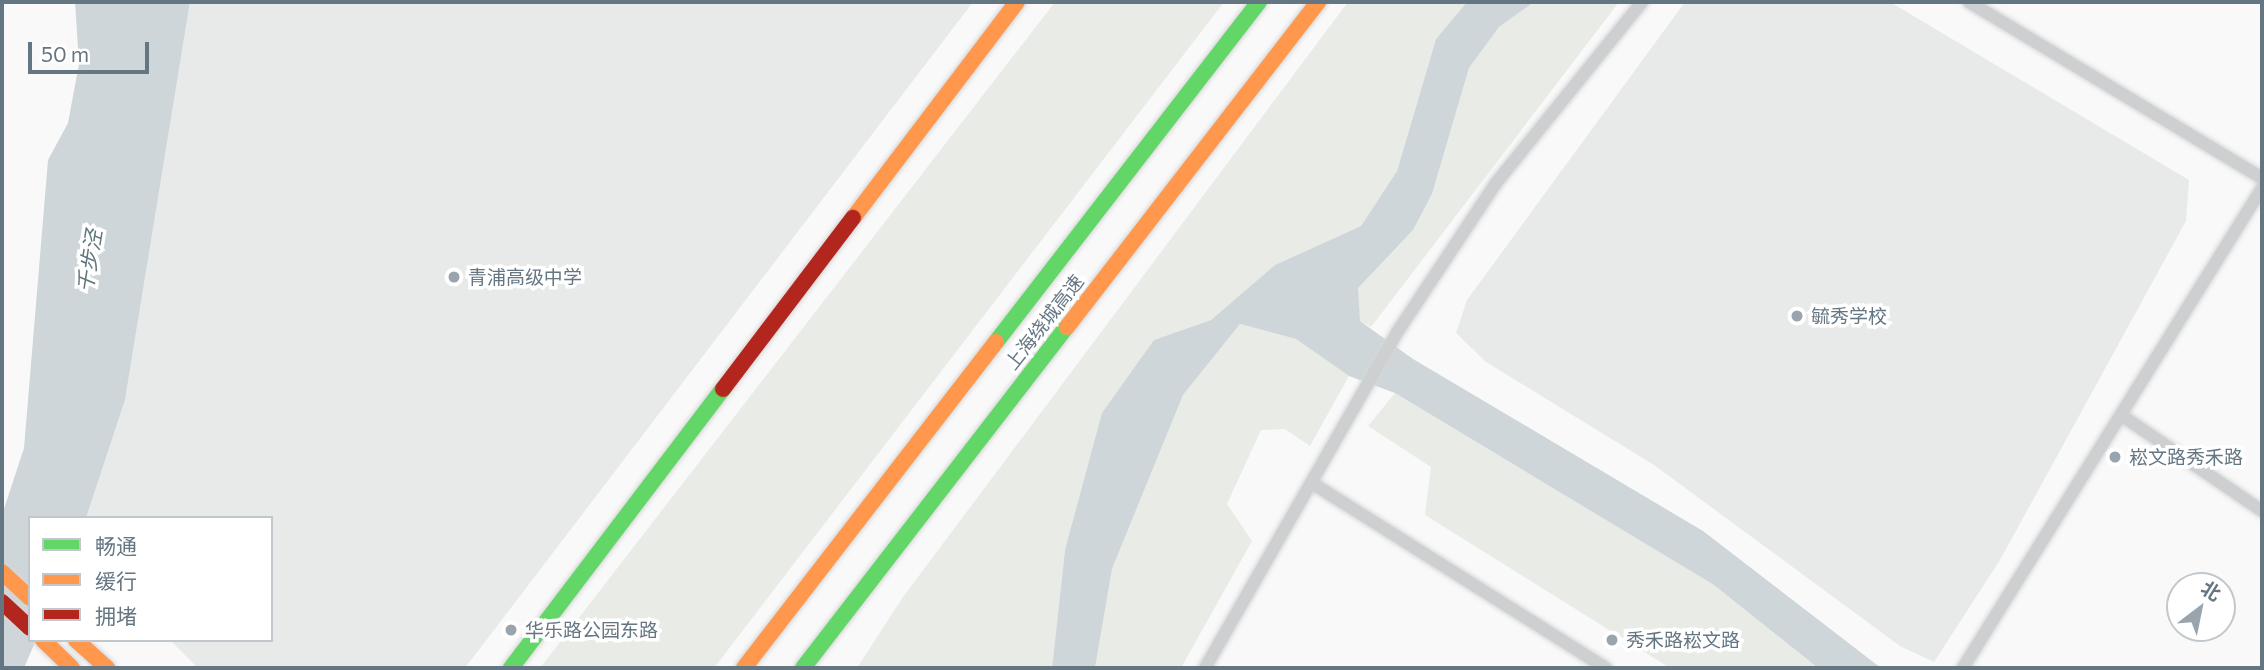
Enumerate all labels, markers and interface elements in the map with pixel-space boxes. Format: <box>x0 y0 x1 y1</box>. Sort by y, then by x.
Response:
scale bar <box>32 28 152 72</box>
text: 50 m <box>41 41 89 66</box>
water label: 千步泾 <box>72 228 106 294</box>
place label: 青浦高级中学 <box>468 266 582 288</box>
marker: 青浦高级中学 <box>446 269 462 285</box>
street label: 上海绕城高速 <box>1000 270 1088 374</box>
place label: 毓秀学校 <box>1811 305 1887 327</box>
marker: 毓秀学校 <box>1789 308 1805 324</box>
place label: 崧文路秀禾路 <box>2129 446 2243 468</box>
marker: 崧文路秀禾路 <box>2107 449 2123 465</box>
legend <box>28 516 273 642</box>
text: 畅通 <box>95 533 137 558</box>
text: 缓行 <box>95 568 137 593</box>
north arrow <box>2166 572 2236 642</box>
text: 北 <box>2197 576 2225 605</box>
text: 拥堵 <box>95 603 137 628</box>
place label: 华乐路公园东路 <box>525 619 658 641</box>
marker: 华乐路公园东路 <box>503 622 519 638</box>
place label: 秀禾路崧文路 <box>1626 629 1740 651</box>
marker: 秀禾路崧文路 <box>1604 632 1620 648</box>

